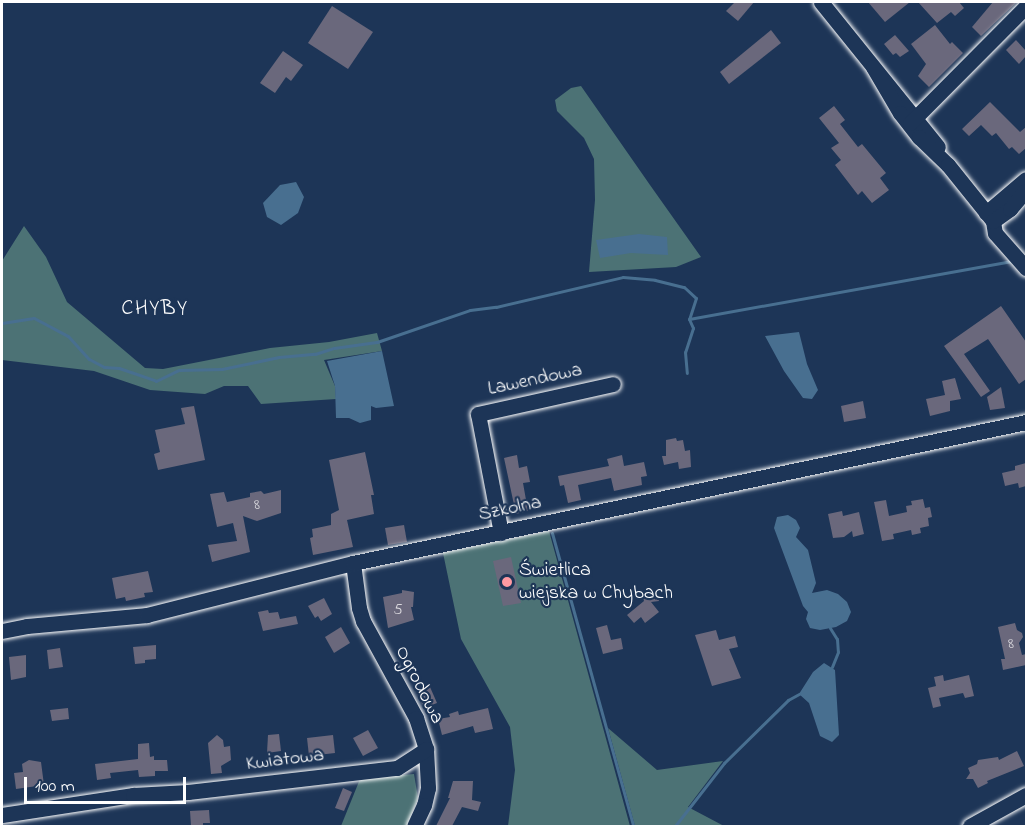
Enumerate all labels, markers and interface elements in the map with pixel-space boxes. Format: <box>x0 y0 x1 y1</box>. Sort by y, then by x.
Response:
district label: CHYBY <box>121 297 189 323</box>
street label: Lawendowa <box>486 358 584 402</box>
street label: Szkolna <box>476 491 544 527</box>
house number: 8 <box>254 495 260 515</box>
place label: Świetlica wiejska w Chybach <box>519 558 673 605</box>
marker: Świetlica wiejska w Chybach <box>500 575 514 589</box>
house number: 5 <box>393 600 403 620</box>
house number: 8 <box>1008 634 1014 654</box>
street label: Ogrodowa <box>389 642 449 728</box>
street label: Kwiatowa <box>245 743 325 777</box>
scale bar <box>27 765 189 803</box>
text: 100 m <box>35 774 75 800</box>

